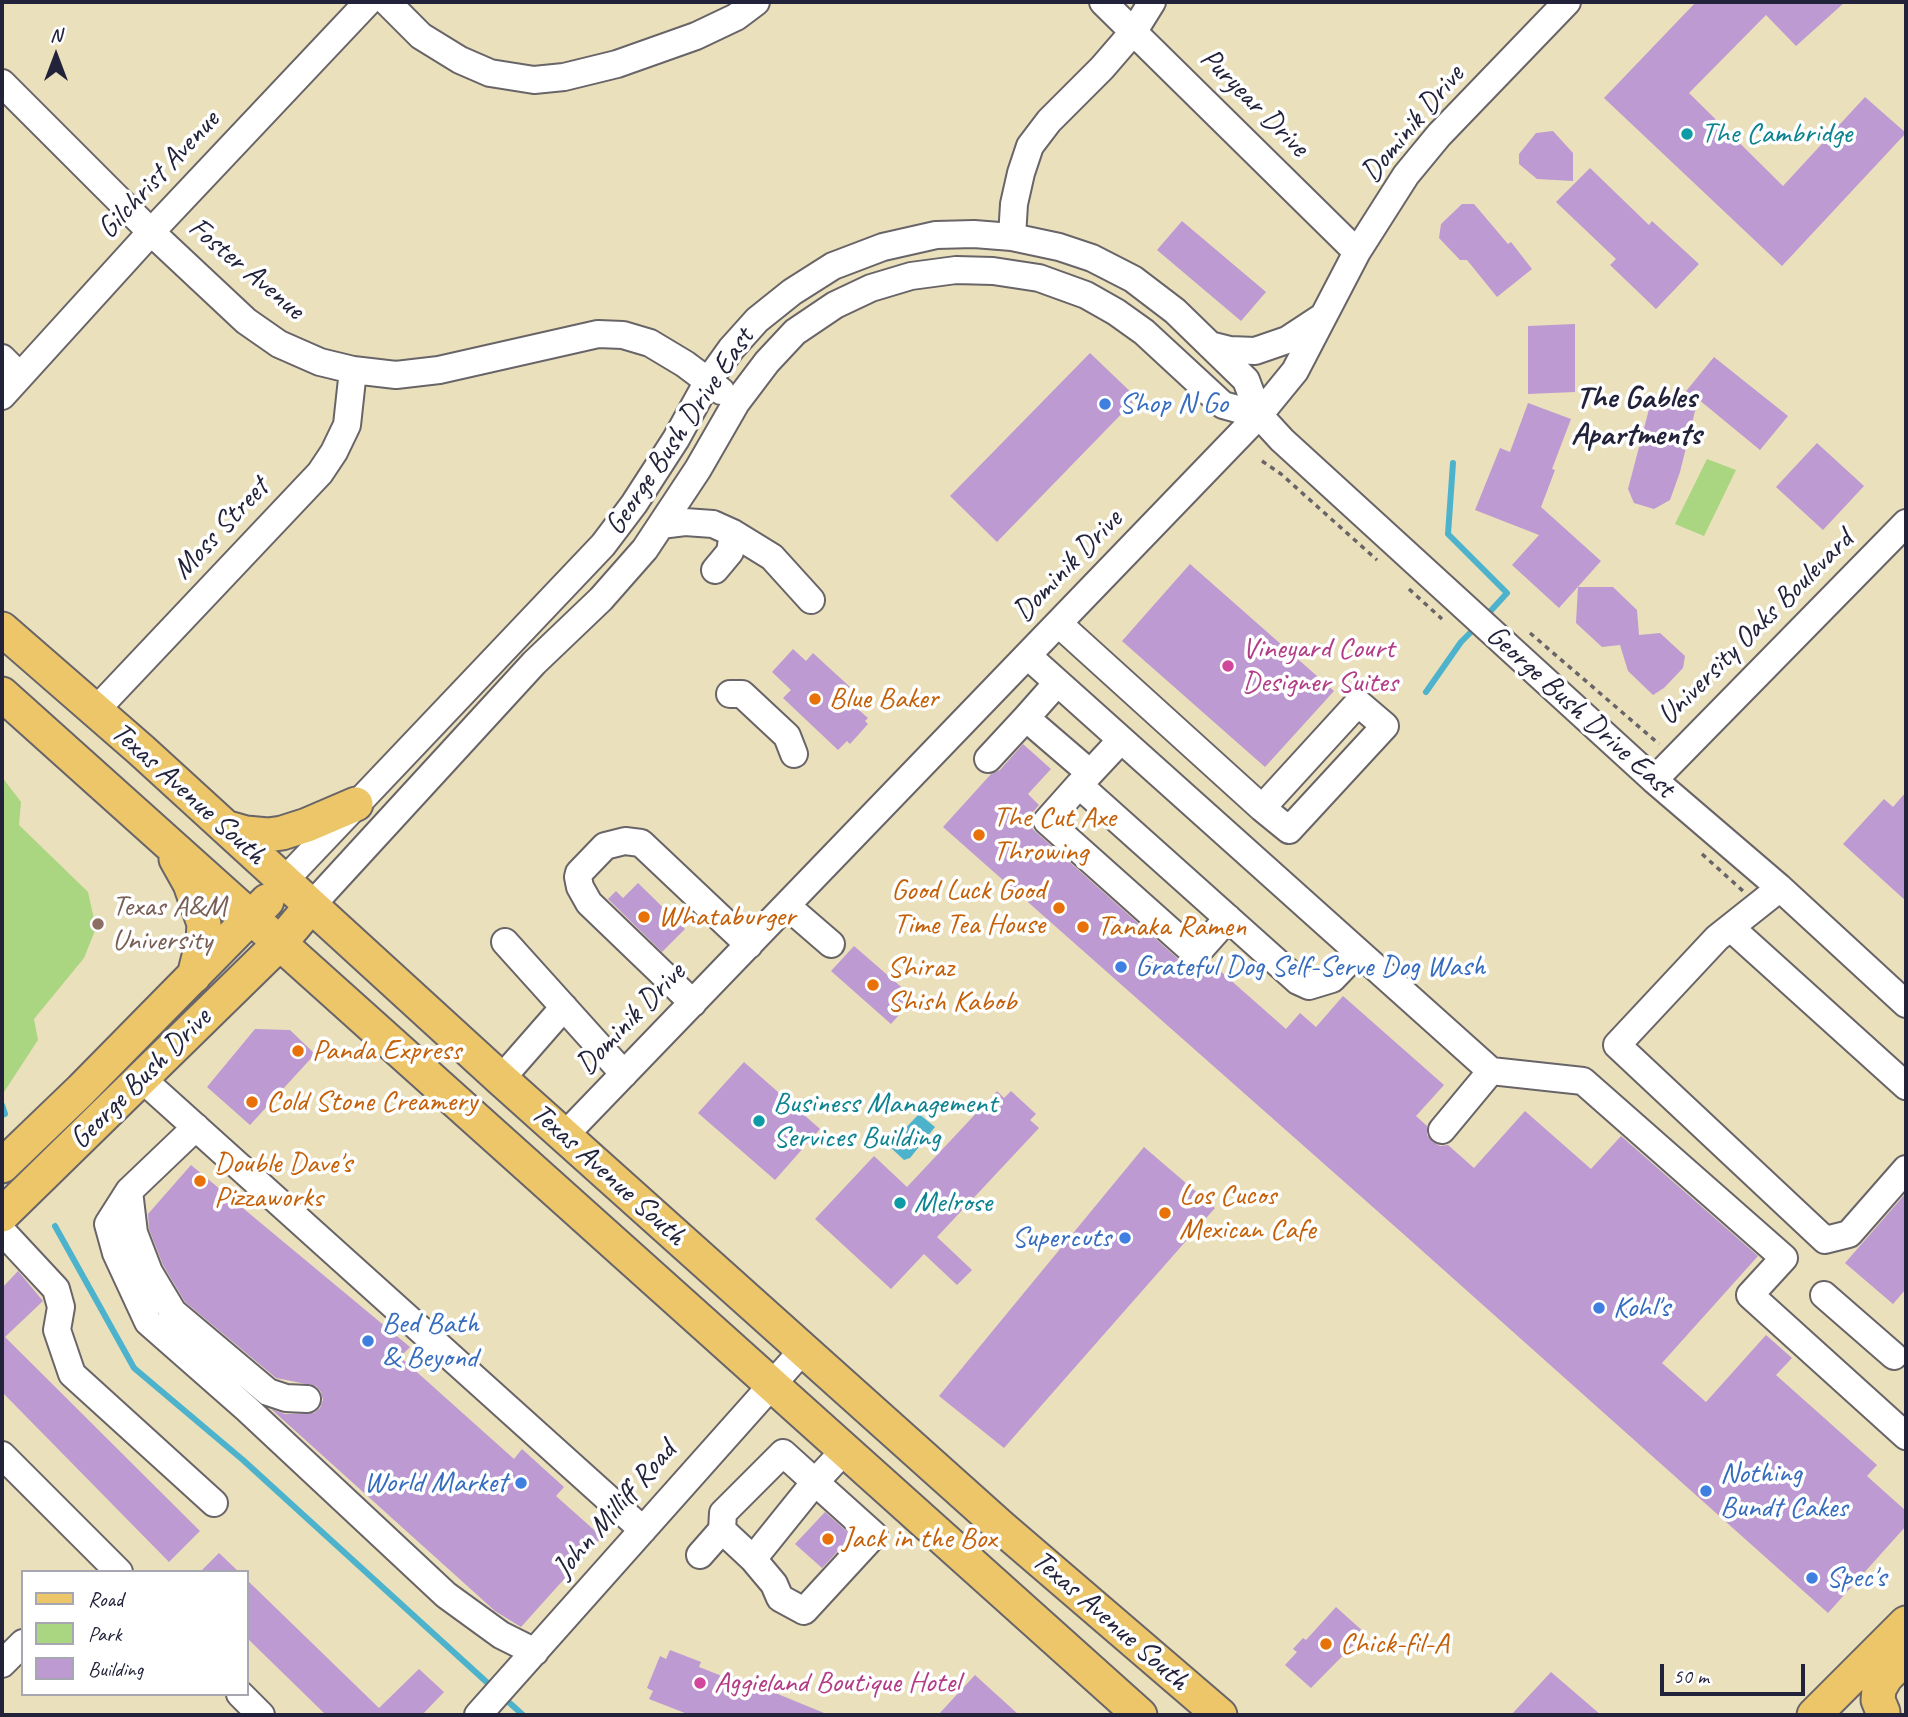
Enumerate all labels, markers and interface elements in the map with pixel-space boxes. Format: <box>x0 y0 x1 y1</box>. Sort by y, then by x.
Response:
north arrow <box>21 21 91 91</box>
text: N <box>50 23 62 47</box>
street label: Puryear Drive <box>1192 41 1316 165</box>
street label: Dominik Drive <box>1354 58 1472 190</box>
street label: Gilchrist Avenue <box>90 103 228 247</box>
place label: The Cambridge <box>1701 116 1852 152</box>
marker: The Cambridge <box>1679 126 1695 142</box>
street label: Foster Avenue <box>181 210 311 328</box>
street label: George Bush Drive East <box>598 322 762 542</box>
district label: The Gables Apartments <box>1571 380 1701 455</box>
place label: Shop N Go <box>1119 386 1228 422</box>
marker: Shop N Go <box>1097 396 1113 412</box>
street label: Moss Street <box>165 471 277 587</box>
street label: Dominik Drive <box>1006 502 1130 630</box>
street label: University Oaks Boulevard <box>1651 523 1861 733</box>
street label: George Bush Drive East <box>1478 618 1682 806</box>
place label: Vineyard Court Designer Suites <box>1242 631 1398 702</box>
marker: Vineyard Court Designer Suites <box>1220 658 1236 674</box>
place label: Blue Baker <box>829 681 938 717</box>
marker: Blue Baker <box>807 691 823 707</box>
street label: Texas Avenue South <box>103 715 273 873</box>
place label: The Cut Axe Throwing <box>993 800 1116 870</box>
marker: The Cut Axe Throwing <box>971 827 987 843</box>
place label: Good Luck Good Time Tea House <box>891 873 1045 944</box>
place label: Texas A&M University <box>112 889 226 960</box>
place label: Whataburger <box>658 899 796 935</box>
marker: Good Luck Good Time Tea House <box>1051 900 1067 916</box>
marker: Whataburger <box>636 909 652 925</box>
place label: Tanaka Ramen <box>1097 909 1246 945</box>
marker: Texas A&M University <box>90 916 106 932</box>
marker: Tanaka Ramen <box>1075 919 1091 935</box>
place label: Grateful Dog Self-Serve Dog Wash <box>1135 949 1485 985</box>
place label: Shiraz Shish Kabob <box>887 950 1016 1020</box>
street label: Dominik Drive <box>569 955 693 1083</box>
marker: Grateful Dog Self-Serve Dog Wash <box>1113 959 1129 975</box>
marker: Shiraz Shish Kabob <box>865 977 881 993</box>
street label: George Bush Drive <box>63 1001 219 1157</box>
place label: Panda Express <box>312 1033 461 1069</box>
marker: Panda Express <box>290 1043 306 1059</box>
place label: Cold Stone Creamery <box>266 1084 477 1120</box>
place label: Business Management Services Building <box>773 1086 997 1156</box>
marker: Cold Stone Creamery <box>244 1094 260 1110</box>
street label: Texas Avenue South <box>523 1096 693 1254</box>
marker: Business Management Services Building <box>751 1113 767 1129</box>
place label: Double Dave's Pizzaworks <box>214 1146 352 1216</box>
marker: Double Dave's Pizzaworks <box>192 1173 208 1189</box>
place label: Los Cucos Mexican Cafe <box>1179 1178 1316 1248</box>
place label: Melrose <box>914 1185 992 1221</box>
marker: Melrose <box>892 1195 908 1211</box>
marker: Los Cucos Mexican Cafe <box>1157 1205 1173 1221</box>
place label: Supercuts <box>1012 1220 1111 1256</box>
marker: Supercuts <box>1117 1230 1133 1246</box>
place label: Kohl's <box>1613 1290 1670 1326</box>
marker: Kohl's <box>1591 1300 1607 1316</box>
place label: Bed Bath & Beyond <box>382 1306 479 1376</box>
marker: Bed Bath & Beyond <box>360 1333 376 1349</box>
street label: John Milliff Road <box>546 1434 684 1586</box>
place label: Nothing Bundt Cakes <box>1720 1456 1847 1526</box>
place label: World Market <box>364 1465 507 1501</box>
marker: World Market <box>513 1475 529 1491</box>
marker: Nothing Bundt Cakes <box>1698 1483 1714 1499</box>
place label: Jack in the Box <box>842 1521 996 1557</box>
marker: Jack in the Box <box>820 1531 836 1547</box>
street label: Texas Avenue South <box>1024 1543 1196 1699</box>
place label: Spec's <box>1826 1560 1886 1596</box>
legend <box>21 1570 248 1696</box>
marker: Spec's <box>1804 1570 1820 1586</box>
text: Road <box>88 1586 123 1612</box>
text: Park <box>88 1621 121 1647</box>
place label: Chick-fil-A <box>1340 1626 1449 1662</box>
marker: Chick-fil-A <box>1318 1636 1334 1652</box>
scale bar <box>1663 1650 1808 1694</box>
text: Building <box>88 1656 143 1682</box>
text: 50 m <box>1673 1663 1709 1689</box>
place label: Aggieland Boutique Hotel <box>714 1665 960 1701</box>
marker: Aggieland Boutique Hotel <box>692 1675 708 1691</box>

